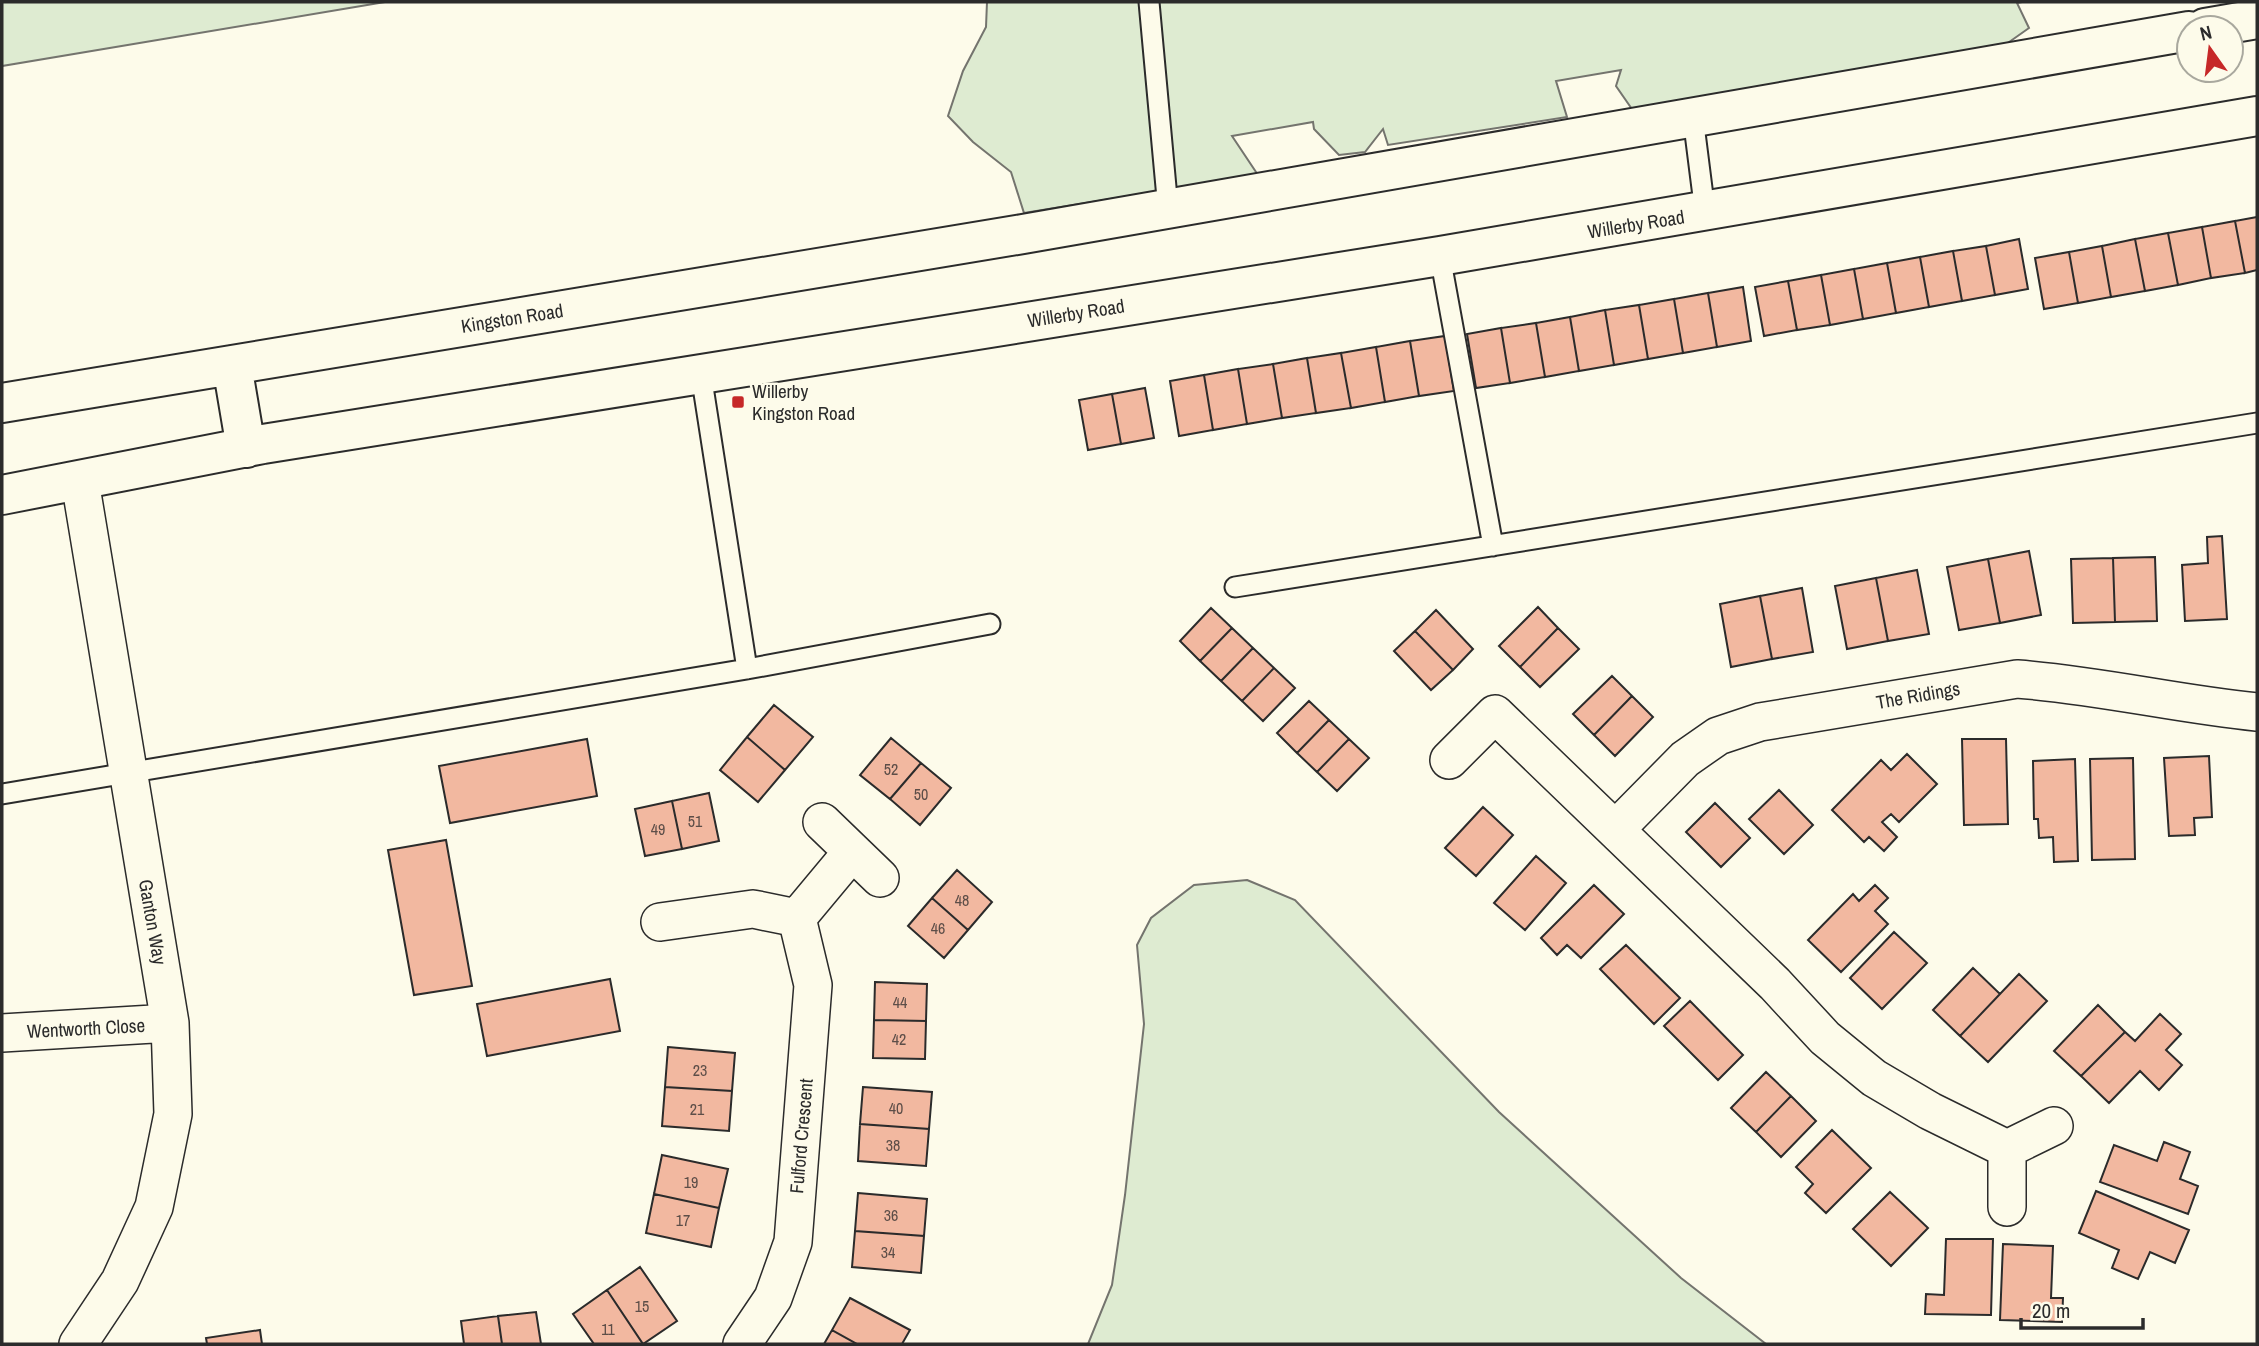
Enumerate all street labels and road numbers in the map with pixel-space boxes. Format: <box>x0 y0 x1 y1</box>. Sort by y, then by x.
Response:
street label: Willerby Road <box>1586 204 1686 244</box>
street label: Willerby Road <box>1026 293 1126 333</box>
street label: Kingston Road <box>459 297 565 339</box>
street label: The Ridings <box>1874 675 1962 715</box>
street label: Ganton Way <box>133 877 173 967</box>
street label: Wentworth Close <box>26 1012 146 1044</box>
street label: Fulford Crescent <box>783 1077 819 1194</box>

